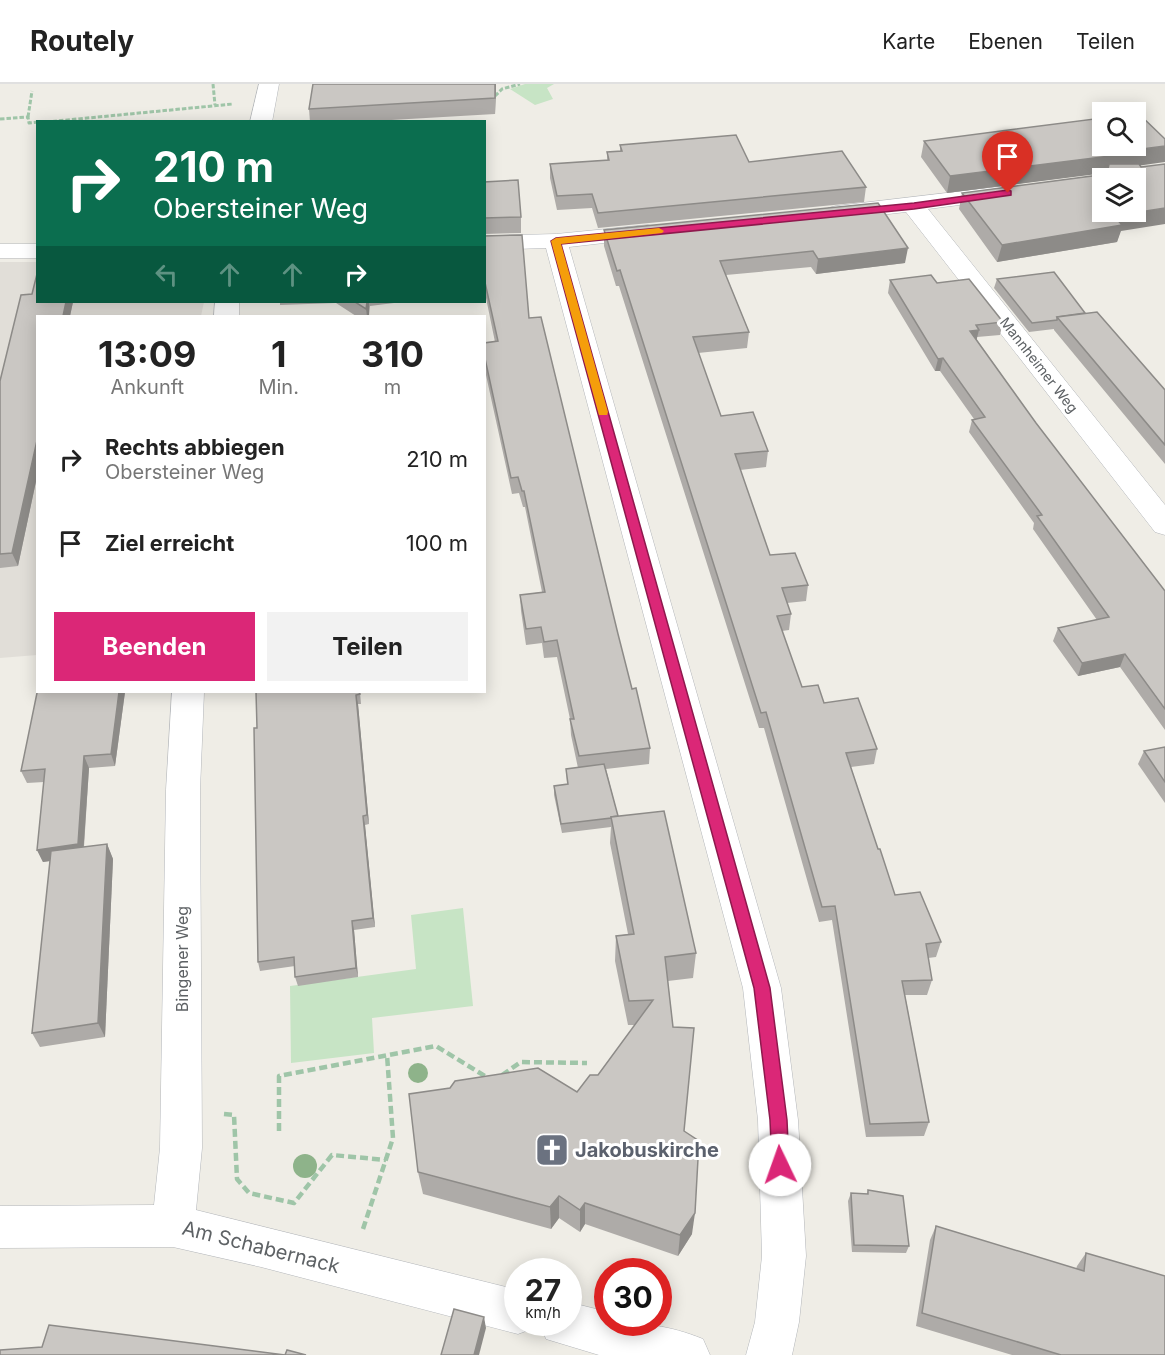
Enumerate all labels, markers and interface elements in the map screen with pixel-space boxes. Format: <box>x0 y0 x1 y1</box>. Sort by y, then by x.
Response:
text: Routely <box>30 24 134 58</box>
text: Karte <box>882 29 935 54</box>
text: Ebenen <box>968 29 1043 54</box>
text: Teilen <box>1076 29 1135 54</box>
map controls <box>1092 102 1146 222</box>
button: search <box>1092 102 1146 156</box>
pin <box>982 131 1033 193</box>
icon: arrive <box>991 140 1024 173</box>
text: 210 m <box>153 141 274 192</box>
icon: right <box>54 144 132 222</box>
button: layers <box>1092 168 1146 222</box>
text: Obersteiner Weg <box>153 192 368 225</box>
icon: left <box>150 258 183 291</box>
icon: ahead <box>213 258 246 291</box>
icon: ahead <box>276 258 309 291</box>
icon: right <box>339 258 372 291</box>
street label: Mannheimer Weg <box>997 314 1082 416</box>
text: 13:09 <box>98 332 196 376</box>
text: 1 <box>271 332 286 376</box>
text: 310 <box>361 332 424 376</box>
text: Ankunft <box>110 375 184 399</box>
text: Min. <box>258 375 299 399</box>
text: m <box>384 375 401 399</box>
text: Rechts abbiegen <box>105 434 285 460</box>
icon: right <box>54 443 87 476</box>
text: 210 m <box>406 446 468 472</box>
text: Obersteiner Weg <box>105 460 264 484</box>
icon: arrive <box>54 527 87 560</box>
text: Ziel erreicht <box>105 530 234 556</box>
text: 100 m <box>406 530 468 556</box>
button: Beenden <box>54 612 255 681</box>
button: Teilen <box>267 612 468 681</box>
street label: Bingener Weg <box>172 906 192 1012</box>
church icon: Jakobuskirche <box>534 1132 570 1168</box>
position arrow <box>748 1133 812 1197</box>
place label: Jakobuskirche <box>575 1138 719 1162</box>
street label: Am Schabernack <box>180 1216 342 1278</box>
speed limit sign: 30 <box>594 1258 672 1336</box>
text: 27 <box>525 1272 561 1308</box>
text: km/h <box>525 1303 561 1322</box>

